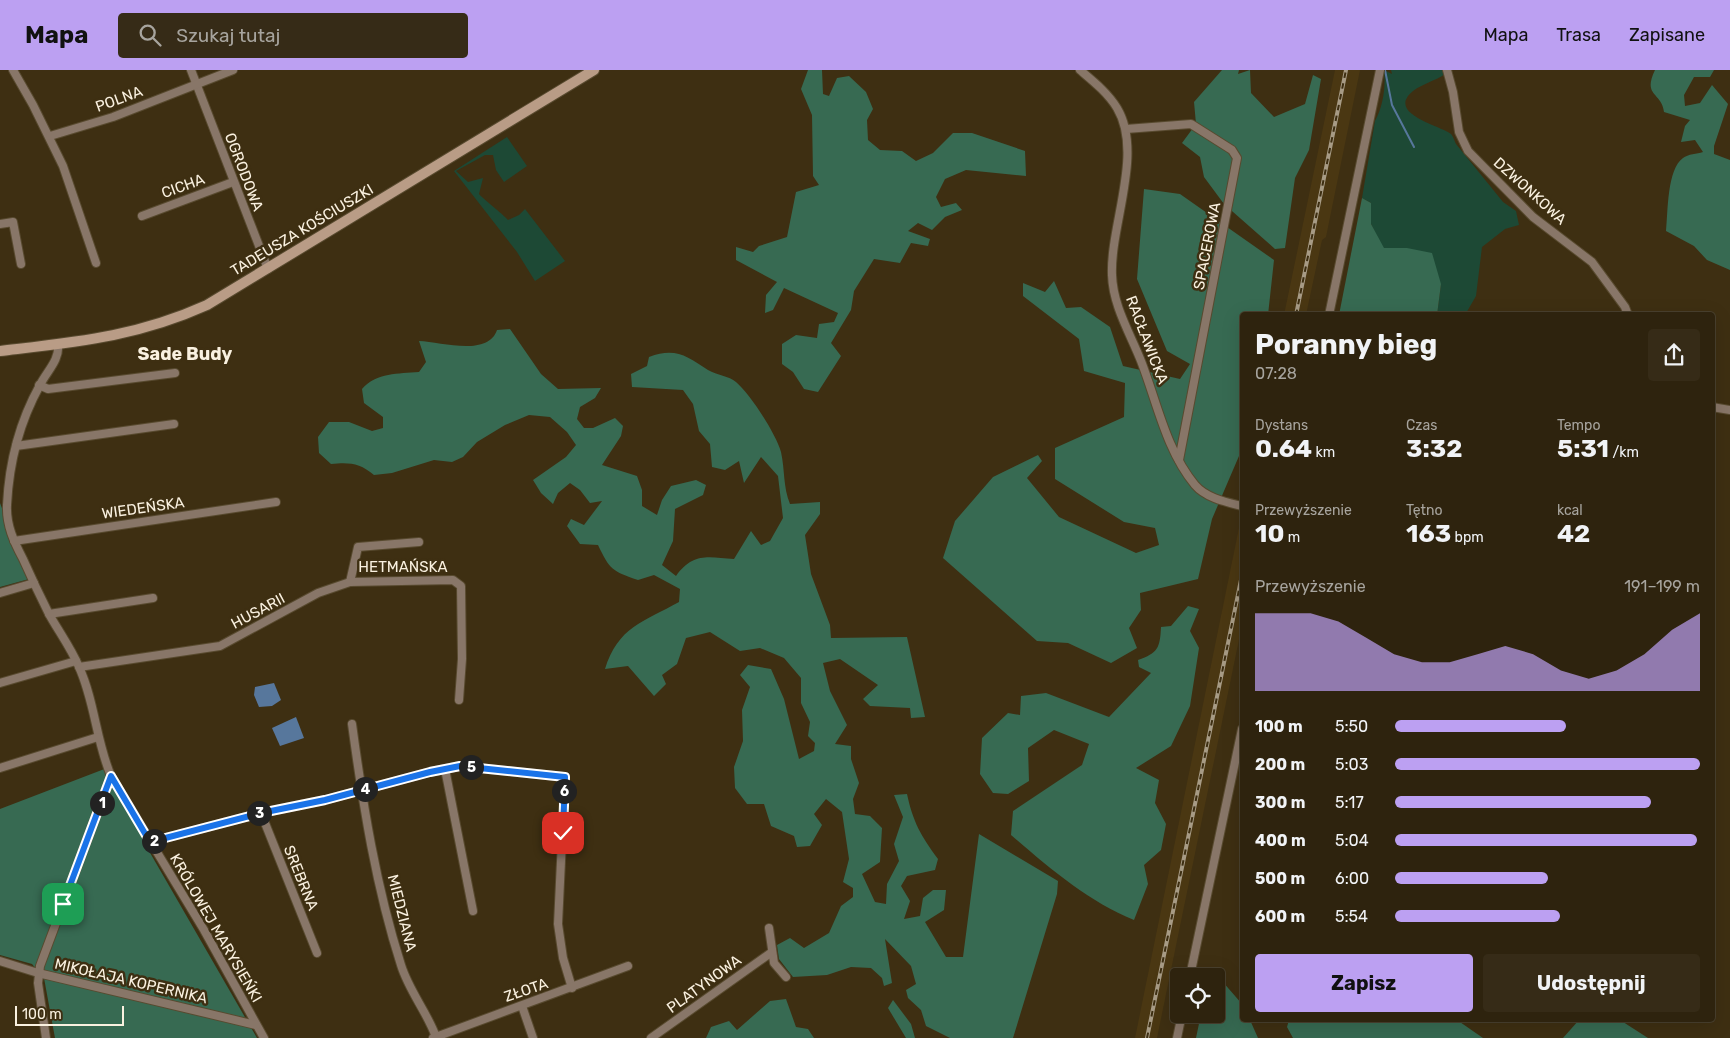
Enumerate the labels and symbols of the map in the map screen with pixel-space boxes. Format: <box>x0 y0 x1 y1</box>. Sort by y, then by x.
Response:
street label: POLNA <box>93 82 145 116</box>
street label: OGRODOWA <box>221 130 267 214</box>
street label: DZWONKOWA <box>1490 154 1570 228</box>
street label: CICHA <box>159 170 207 202</box>
street label: TADEUSZA KOŚCIUSZKI <box>227 180 377 280</box>
street label: SPACEROWA <box>1190 201 1224 291</box>
street label: RACŁAWICKA <box>1122 293 1172 387</box>
district label: Sade Budy <box>138 343 233 365</box>
street label: WIEDEŃSKA <box>100 493 186 523</box>
street label: HETMAŃSKA <box>358 558 448 576</box>
street label: HUSARII <box>228 589 288 633</box>
pin: 5 <box>458 754 484 780</box>
pin: 4 <box>352 776 378 802</box>
pin: 6 <box>552 778 576 804</box>
pin: 1 <box>90 790 114 816</box>
pin: 3 <box>246 800 272 826</box>
pin <box>542 812 584 854</box>
pin: 2 <box>142 828 166 854</box>
street label: SREBRNA <box>280 843 322 913</box>
street label: KRÓLOWEJ MARYSIEŃKI <box>166 851 266 1005</box>
street label: MIEDZIANA <box>384 873 420 953</box>
pin <box>42 883 84 925</box>
street label: PLATYNOWA <box>663 951 745 1017</box>
street label: MIKOŁAJA KOPERNIKA <box>53 955 209 1007</box>
street label: ZŁOTA <box>502 974 550 1006</box>
scale bar <box>15 1003 124 1026</box>

